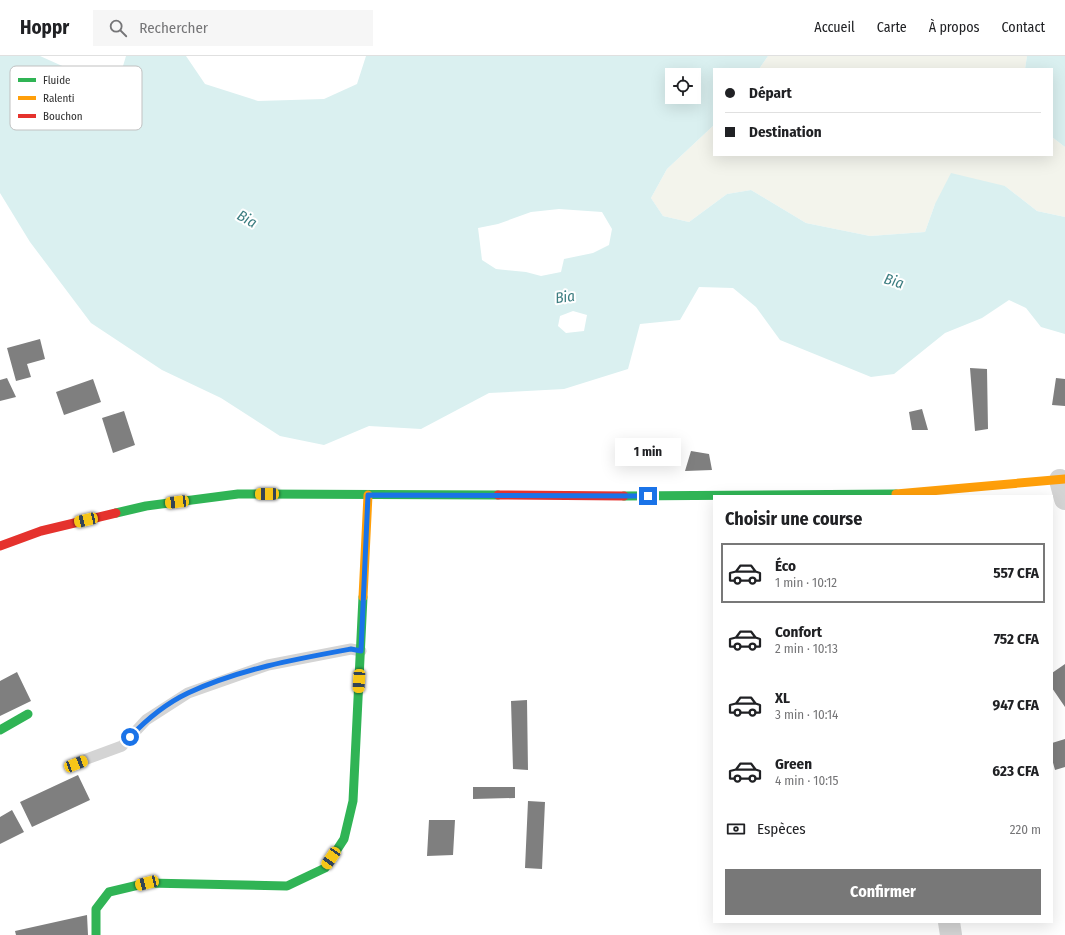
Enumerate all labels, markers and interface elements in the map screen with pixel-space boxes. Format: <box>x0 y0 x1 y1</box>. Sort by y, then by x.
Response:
search box <box>93 10 373 46</box>
text: Hoppr <box>20 16 69 39</box>
icon: search <box>107 17 129 39</box>
text: Rechercher <box>139 19 208 37</box>
text: Accueil <box>814 19 855 36</box>
text: Carte <box>877 19 907 36</box>
text: À propos <box>929 19 980 36</box>
text: Contact <box>1002 19 1045 36</box>
legend <box>10 66 142 130</box>
map controls <box>665 68 701 104</box>
button: locate <box>665 68 701 104</box>
text: Fluide <box>43 74 70 87</box>
text: Départ <box>749 84 792 102</box>
text: Ralenti <box>43 92 75 105</box>
text: Bouchon <box>43 110 83 123</box>
text: Destination <box>749 123 822 141</box>
water label: Bia <box>234 206 260 232</box>
water label: Bia <box>882 269 906 293</box>
water label: Bia <box>554 287 576 307</box>
callout: 1 min <box>615 438 681 466</box>
text: 1 min <box>634 444 662 459</box>
route end <box>639 487 657 505</box>
car <box>255 488 279 500</box>
car <box>164 495 190 509</box>
text: Choisir une course <box>725 508 862 530</box>
car <box>73 511 99 529</box>
icon: car <box>727 555 763 591</box>
text: Éco <box>775 557 796 575</box>
text: 557 CFA <box>993 564 1039 582</box>
text: 1 min · 10:12 <box>775 575 837 590</box>
icon: car <box>727 621 763 657</box>
text: Confort <box>775 623 822 641</box>
text: 752 CFA <box>994 630 1039 648</box>
text: 2 min · 10:13 <box>775 641 838 656</box>
car <box>352 669 366 693</box>
icon: car <box>727 687 763 723</box>
text: XL <box>775 689 790 707</box>
text: 947 CFA <box>993 696 1039 714</box>
text: 3 min · 10:14 <box>775 707 838 722</box>
route start <box>121 728 139 746</box>
icon: car <box>727 753 763 789</box>
car <box>63 754 89 774</box>
text: Green <box>775 755 812 773</box>
text: 623 CFA <box>992 762 1039 780</box>
text: 4 min · 10:15 <box>775 773 838 788</box>
icon: cash <box>725 818 747 840</box>
text: Espèces <box>757 820 806 838</box>
text: 220 m <box>1010 822 1041 837</box>
car <box>319 845 343 871</box>
button: Confirmer <box>725 869 1041 915</box>
car <box>134 874 160 892</box>

